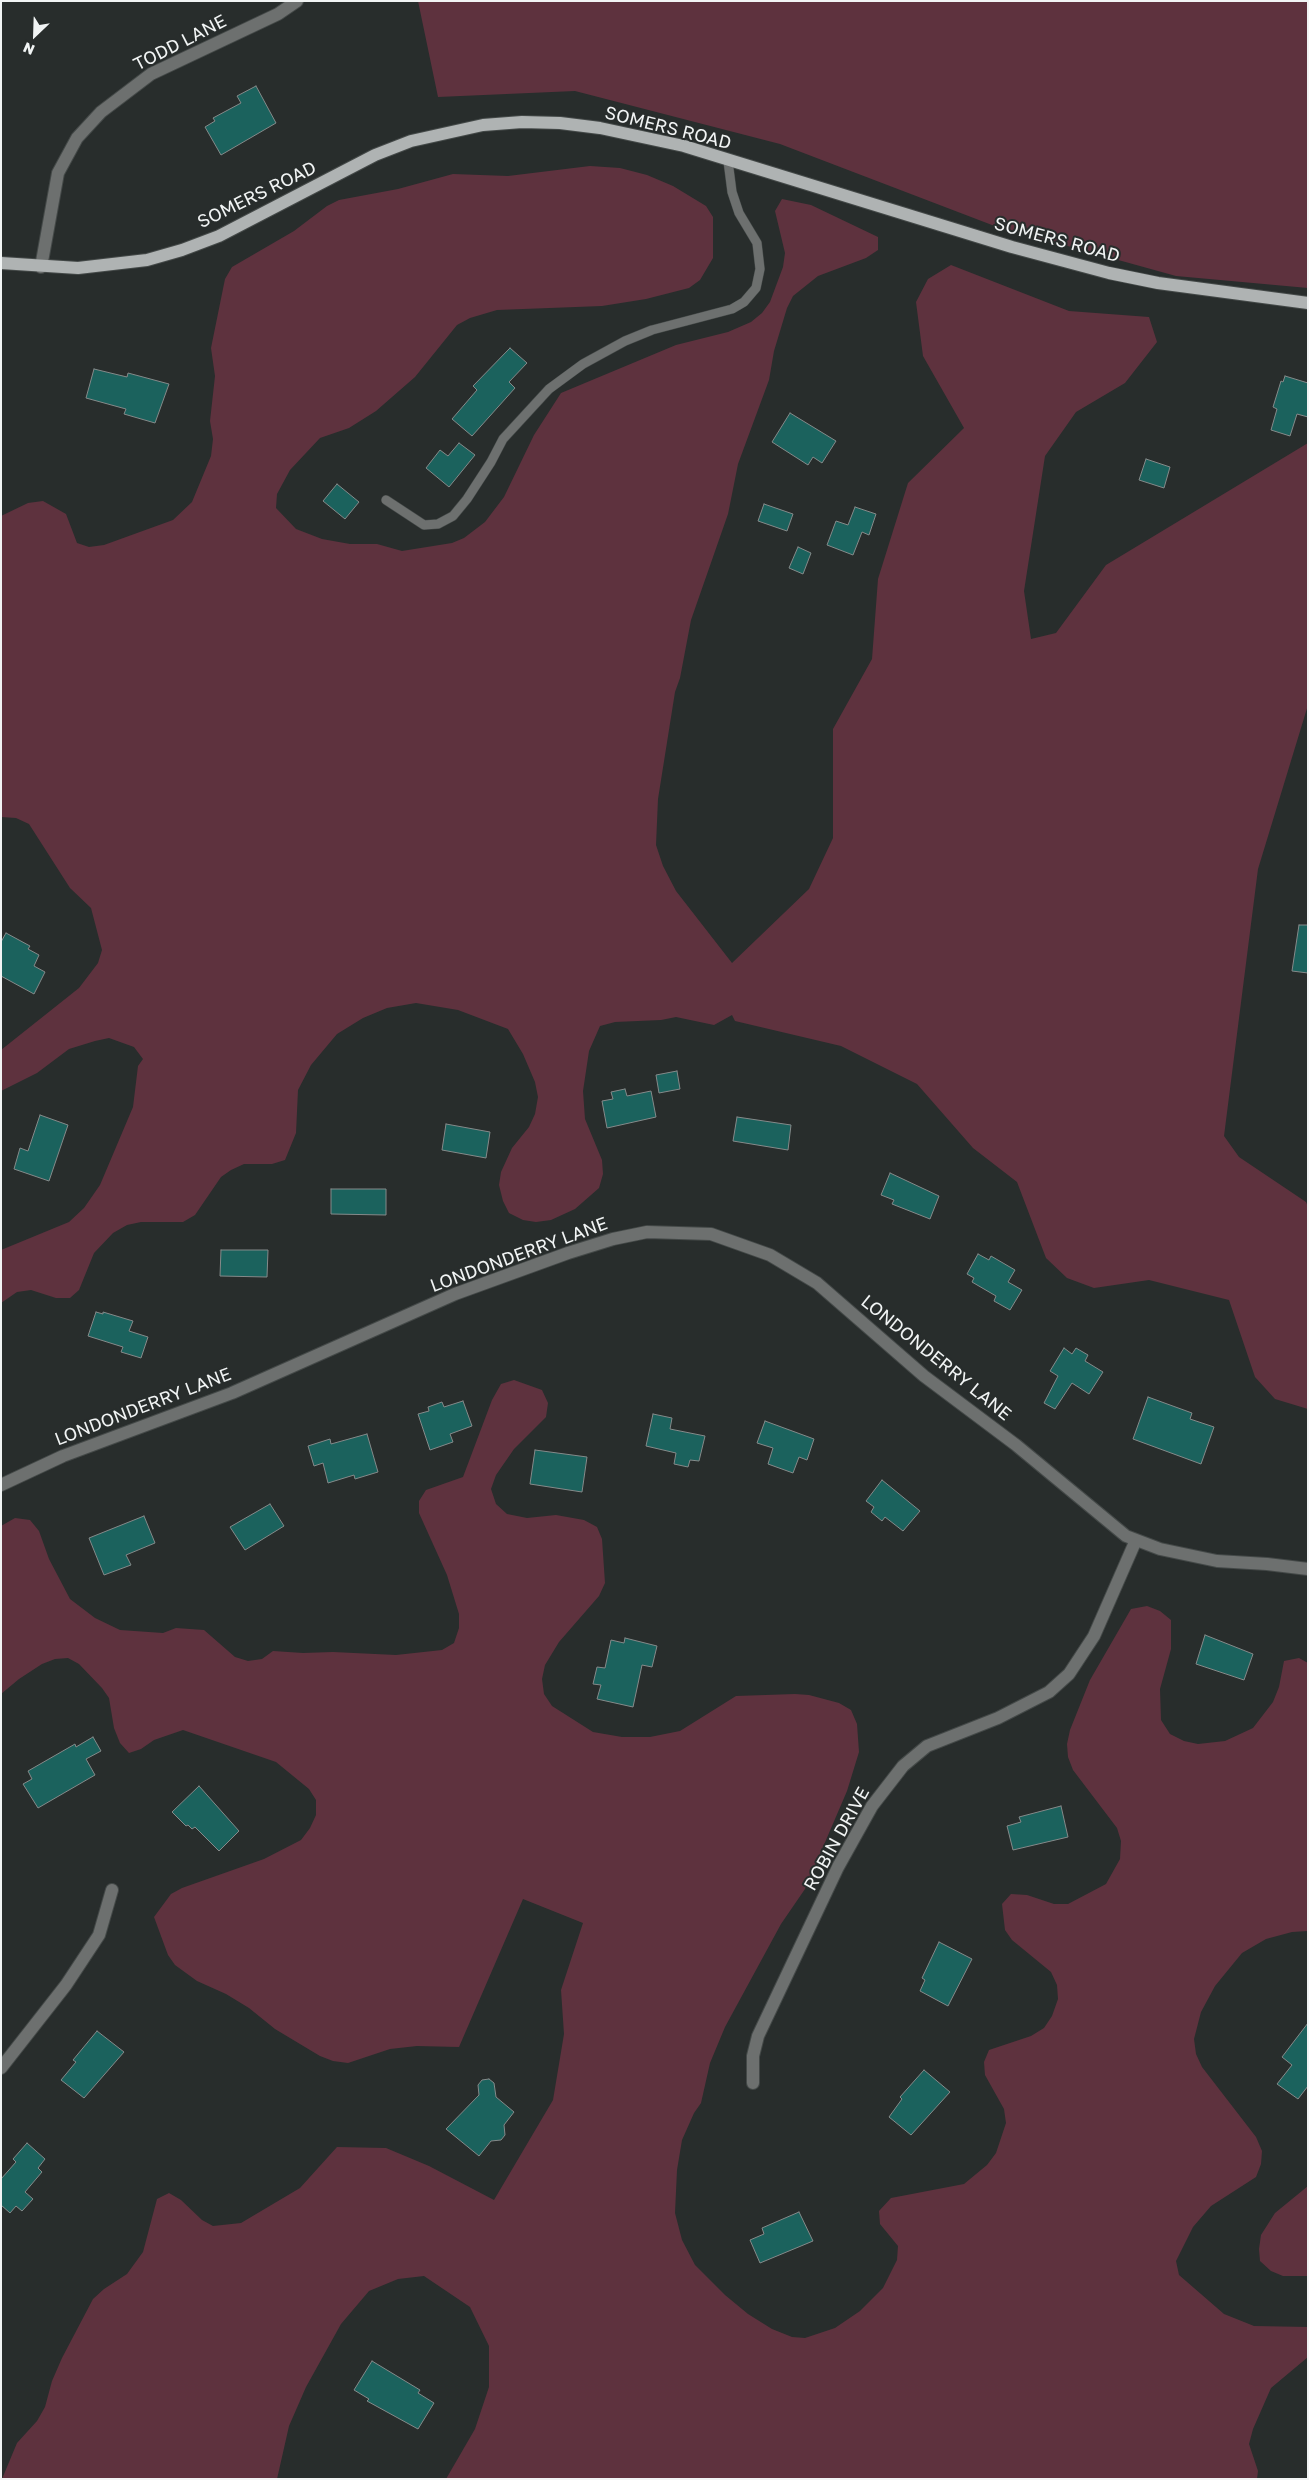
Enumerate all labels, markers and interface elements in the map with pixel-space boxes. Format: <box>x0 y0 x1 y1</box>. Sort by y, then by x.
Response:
north arrow <box>10 10 60 60</box>
street label: TODD LANE <box>130 10 230 76</box>
text: N <box>20 39 37 59</box>
street label: SOMERS ROAD <box>603 102 733 154</box>
street label: SOMERS ROAD <box>194 157 320 233</box>
street label: SOMERS ROAD <box>992 213 1122 267</box>
street label: LONDONDERRY LANE <box>427 1213 611 1297</box>
street label: LONDONDERRY LANE <box>856 1291 1016 1425</box>
street label: LONDONDERRY LANE <box>52 1363 234 1451</box>
street label: ROBIN DRIVE <box>800 1783 874 1895</box>

